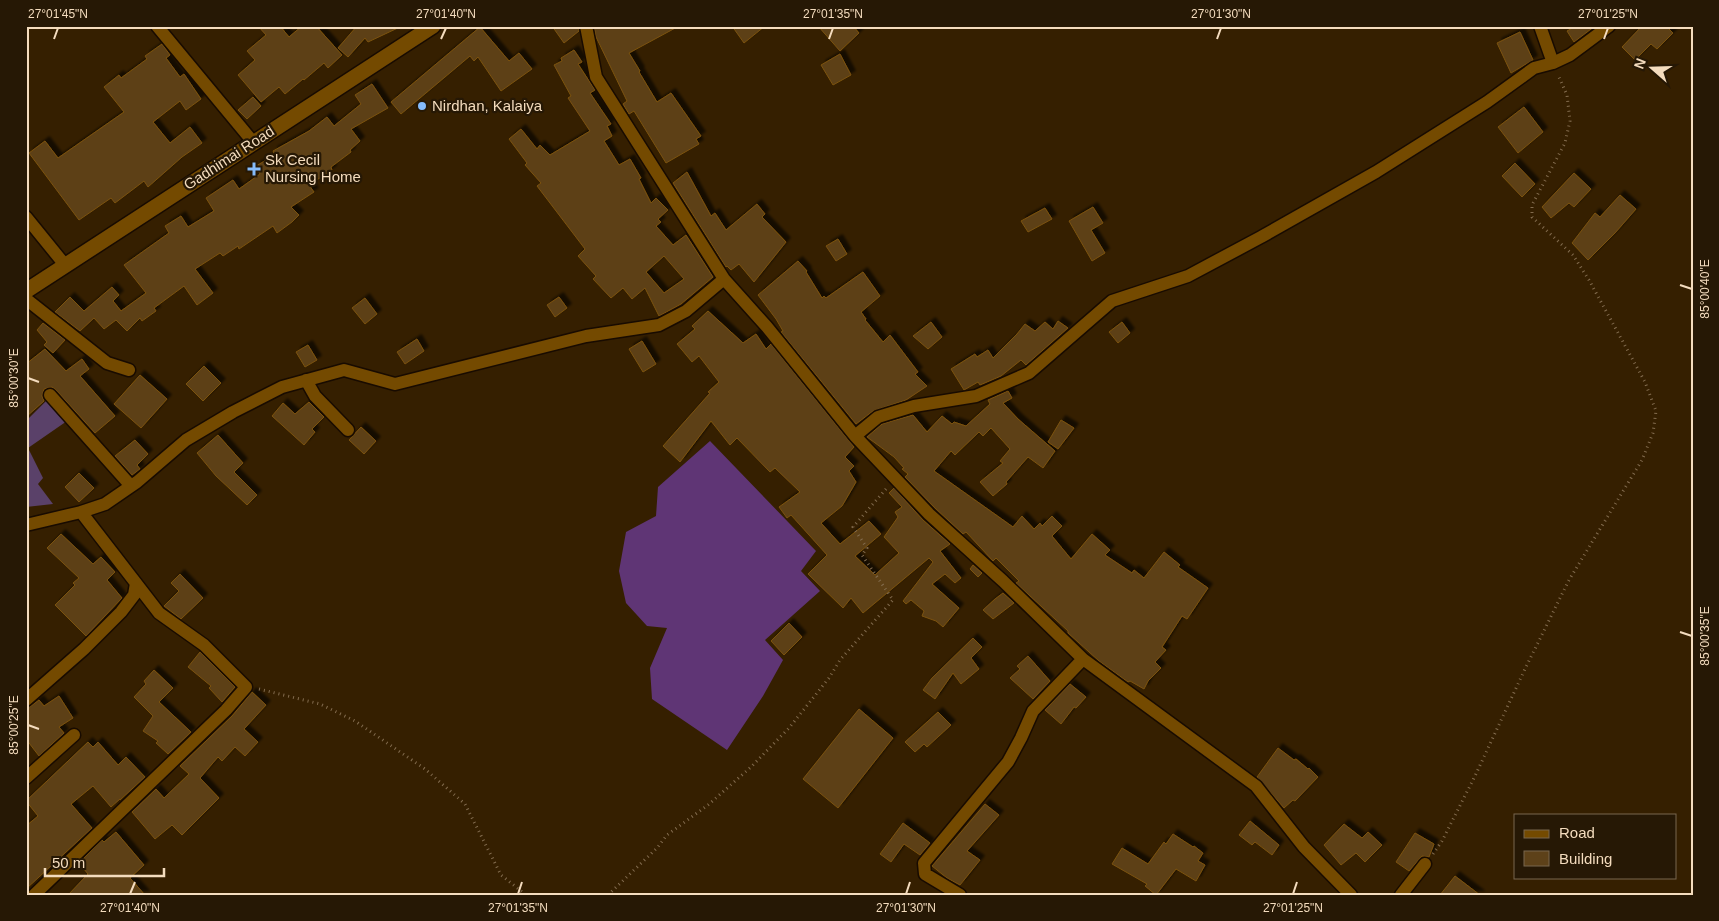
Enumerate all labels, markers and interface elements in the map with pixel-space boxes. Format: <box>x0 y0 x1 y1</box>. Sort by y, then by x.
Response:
text: 27°01'45"N <box>28 7 88 21</box>
text: 27°01'40"N <box>416 7 476 21</box>
text: 27°01'35"N <box>803 7 863 21</box>
text: 27°01'30"N <box>1191 7 1251 21</box>
text: 27°01'25"N <box>1578 7 1638 21</box>
north arrow <box>1626 42 1676 92</box>
text: N <box>1631 56 1649 71</box>
place label: Nirdhan, Kalaiya <box>432 97 543 114</box>
marker: Nirdhan, Kalaiya <box>416 100 428 112</box>
street label: Gadhimai Road <box>180 122 277 193</box>
place label: Sk Cecil Nursing Home <box>265 151 361 185</box>
marker: Sk Cecil Nursing Home <box>247 162 261 176</box>
text: 85°00'40"E <box>1698 259 1712 319</box>
text: 85°00'30"E <box>7 348 21 408</box>
text: 85°00'35"E <box>1698 606 1712 666</box>
text: 85°00'25"E <box>7 695 21 755</box>
legend <box>1514 814 1676 878</box>
text: Road <box>1559 824 1595 841</box>
scale bar <box>45 846 164 878</box>
text: Building <box>1559 850 1612 867</box>
text: 50 m <box>52 854 85 871</box>
text: 27°01'40"N <box>100 901 160 915</box>
text: 27°01'35"N <box>488 901 548 915</box>
text: 27°01'30"N <box>876 901 936 915</box>
text: 27°01'25"N <box>1263 901 1323 915</box>

